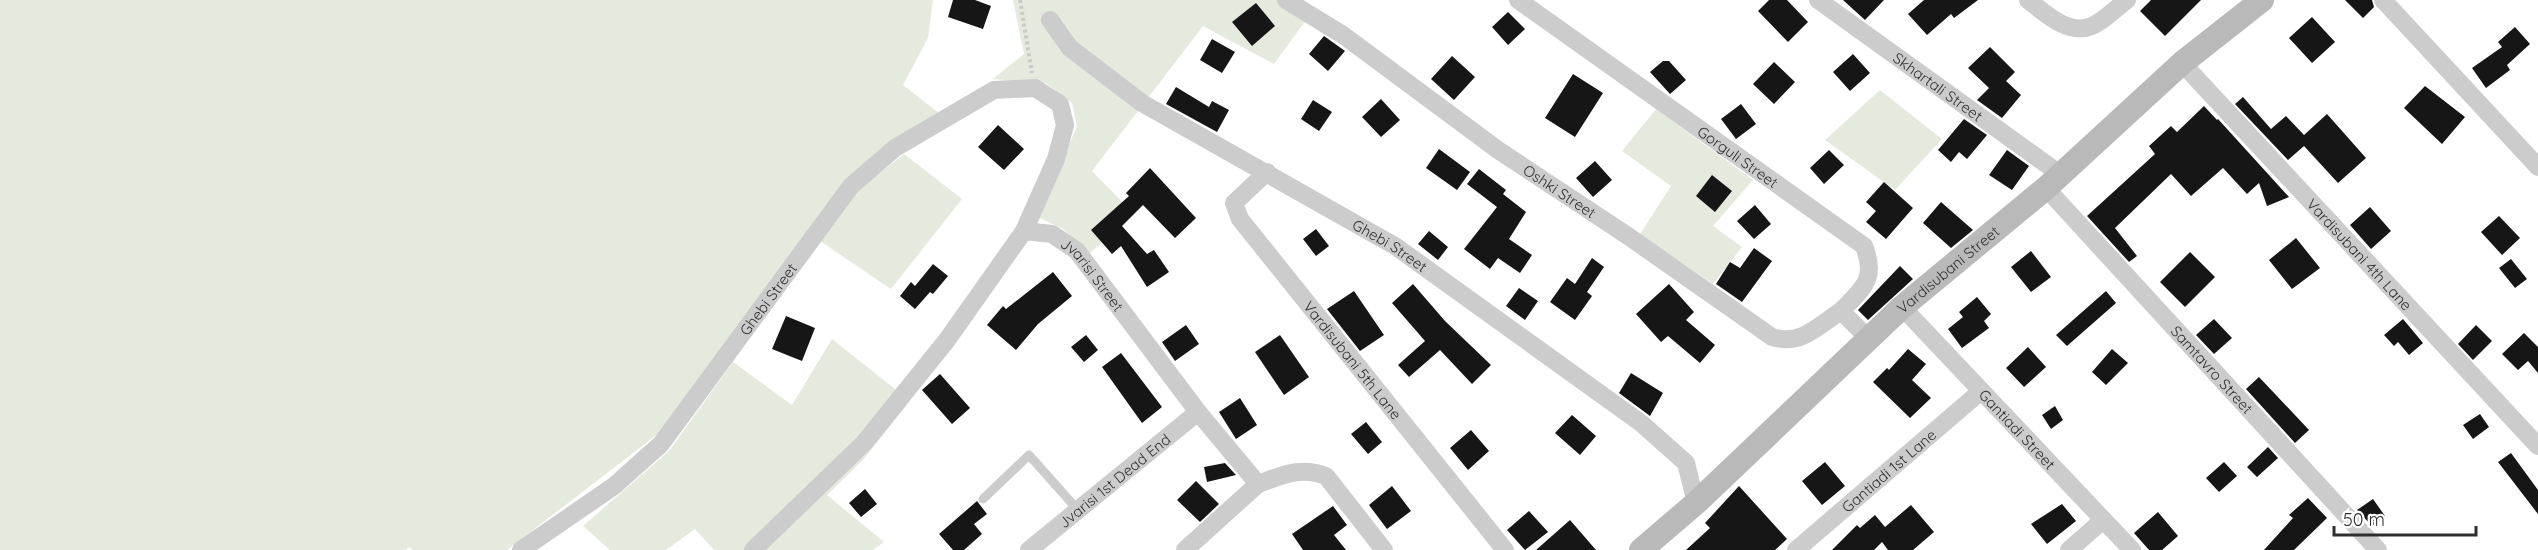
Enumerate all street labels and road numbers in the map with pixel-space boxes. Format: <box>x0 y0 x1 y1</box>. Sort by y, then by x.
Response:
street label: Skhartali Street <box>1890 48 1987 125</box>
street label: Gorguli Street <box>1694 121 1782 192</box>
street label: Oshki Street <box>1520 160 1600 222</box>
street label: Vardisubani 4th Lane <box>2303 194 2416 314</box>
street label: Ghebi Street <box>1349 215 1431 276</box>
street label: Vardisubani Street <box>1893 221 2003 317</box>
street label: Jvarisi Street <box>1057 233 1128 315</box>
street label: Ghebi Street <box>735 259 801 339</box>
street label: Vardisubani 5th Lane <box>1300 297 1406 423</box>
street label: Samtavro Street <box>2167 321 2257 417</box>
street label: Gantiadi Street <box>1975 385 2060 473</box>
street label: Gantiadi 1st Lane <box>1838 425 1940 516</box>
street label: Jvarisi 1st Dead End <box>1054 429 1174 532</box>

